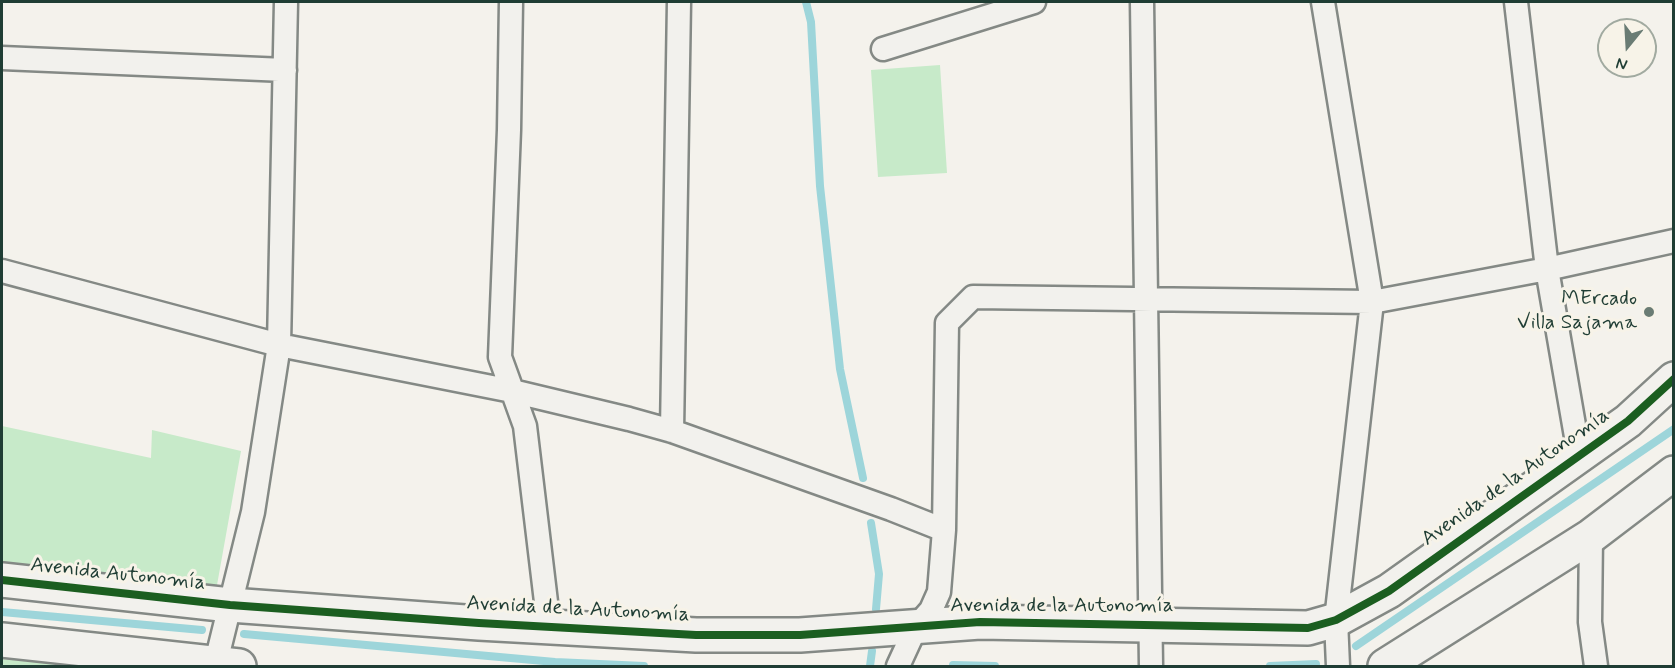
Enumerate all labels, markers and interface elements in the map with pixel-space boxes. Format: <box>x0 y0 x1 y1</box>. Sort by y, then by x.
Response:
north arrow <box>1597 18 1657 78</box>
text: N <box>1614 52 1630 75</box>
place label: MErcado Villa Sajama <box>1517 287 1637 337</box>
marker: MErcado Villa Sajama <box>1642 305 1656 319</box>
street label: Avenida de la Autonomía <box>1417 404 1615 552</box>
street label: Avenida Autonomía <box>29 553 207 597</box>
street label: Avenida de la Autonomía <box>466 592 690 628</box>
street label: Avenida de la Autonomía <box>950 594 1174 620</box>

